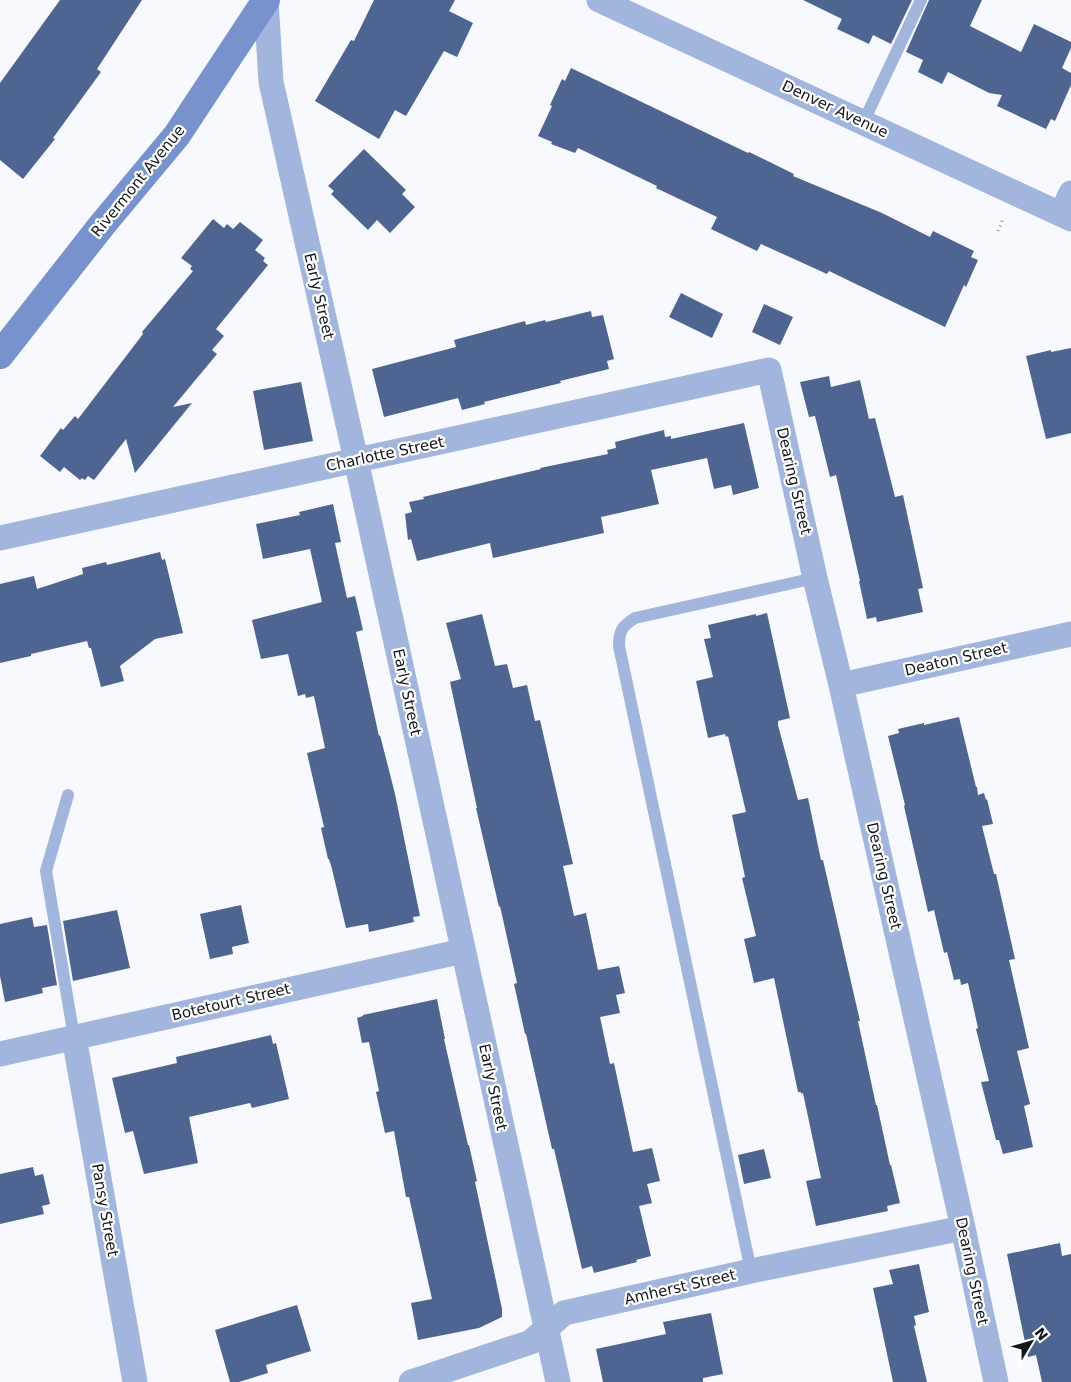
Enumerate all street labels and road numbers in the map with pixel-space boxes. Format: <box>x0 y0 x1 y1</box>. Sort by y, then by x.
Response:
street label: Denver Avenue <box>779 77 891 141</box>
street label: Rivermont Avenue <box>87 122 189 240</box>
street label: Early Street <box>300 251 338 341</box>
street label: Dearing Street <box>773 426 815 537</box>
street label: Charlotte Street <box>324 433 446 475</box>
street label: Deaton Street <box>903 638 1009 680</box>
street label: Early Street <box>389 647 425 737</box>
street label: Dearing Street <box>863 821 905 932</box>
street label: Botetourt Street <box>170 980 292 1024</box>
street label: Early Street <box>475 1042 511 1132</box>
street label: Pansy Street <box>88 1162 122 1258</box>
street label: Dearing Street <box>952 1215 992 1327</box>
street label: Amherst Street <box>623 1265 738 1309</box>

